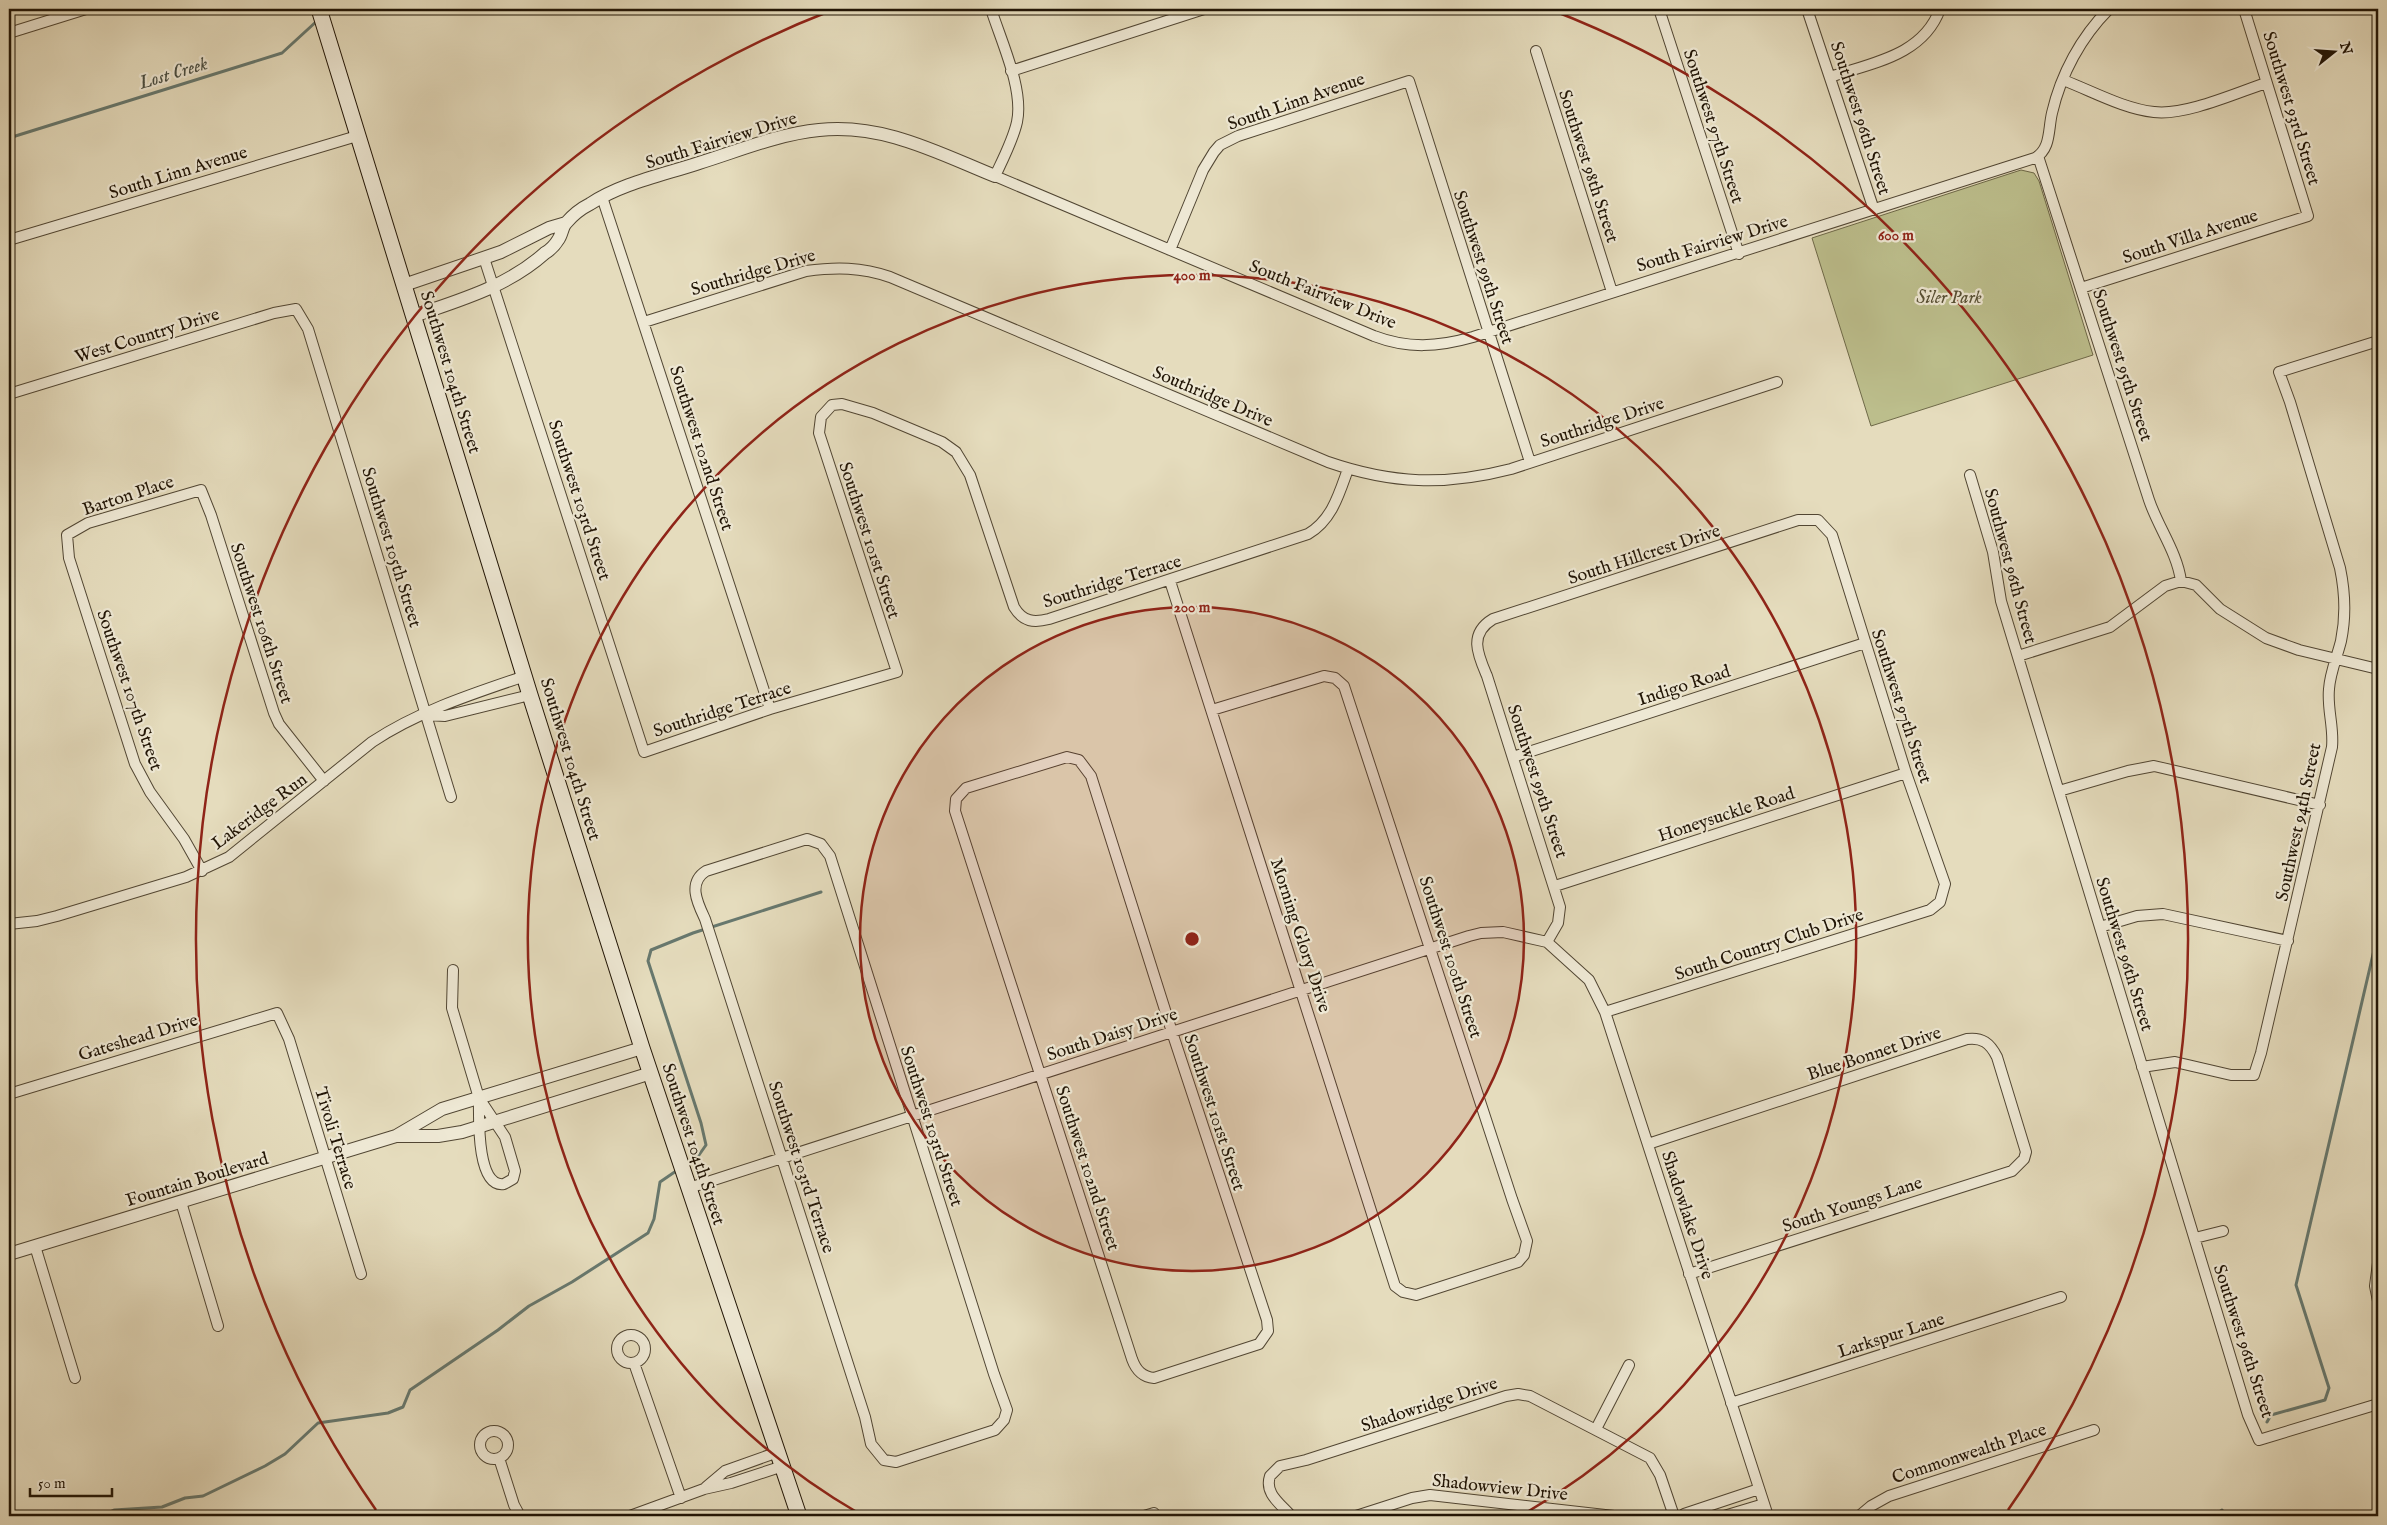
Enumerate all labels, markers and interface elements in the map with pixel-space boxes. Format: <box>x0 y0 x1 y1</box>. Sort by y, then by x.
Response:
north arrow <box>2310 28 2360 78</box>
street label: Southwest 93rd Street <box>2256 29 2325 188</box>
street label: Southwest 96th Street <box>1824 39 1895 198</box>
text: N <box>2335 39 2356 57</box>
street label: Southwest 97th Street <box>1677 46 1748 206</box>
water label: Lost Creek <box>135 52 211 96</box>
street label: South Linn Avenue <box>1225 68 1368 137</box>
street label: Southwest 98th Street <box>1552 87 1623 246</box>
street label: South Fairview Drive <box>643 107 800 175</box>
street label: South Linn Avenue <box>106 141 250 205</box>
street label: Southwest 99th Street <box>1447 188 1518 347</box>
street label: South Villa Avenue <box>2120 205 2261 270</box>
street label: South Fairview Drive <box>1634 210 1791 278</box>
text: 600 m <box>1878 226 1914 245</box>
street label: Southridge Drive <box>688 245 818 302</box>
street label: South Fairview Drive <box>1245 255 1399 335</box>
text: 400 m <box>1174 266 1211 285</box>
street label: Southwest 95th Street <box>2086 286 2157 445</box>
park label: Siler Park <box>1916 287 1982 310</box>
street label: Southwest 104th Street <box>414 288 485 457</box>
street label: West Country Drive <box>72 304 222 369</box>
street label: Southridge Drive <box>1149 362 1276 433</box>
street label: Southwest 102nd Street <box>663 363 738 534</box>
street label: Southridge Drive <box>1538 393 1667 454</box>
street label: Southwest 103rd Street <box>542 417 615 584</box>
street label: Southwest 101st Street <box>832 459 905 622</box>
street label: Southwest 105th Street <box>355 464 426 630</box>
street label: Barton Place <box>80 471 177 522</box>
street label: Southwest 96th Street <box>1978 486 2041 647</box>
street label: South Hillcrest Drive <box>1565 520 1724 591</box>
street label: Southwest 106th Street <box>224 540 297 707</box>
street label: Southridge Terrace <box>1040 550 1184 614</box>
text: 200 m <box>1174 598 1211 617</box>
street label: Southwest 107th Street <box>90 607 167 774</box>
street label: Southwest 97th Street <box>1865 626 1936 786</box>
street label: Indigo Road <box>1635 661 1734 712</box>
street label: Southwest 104th Street <box>534 675 605 844</box>
street label: Southridge Terrace <box>651 677 794 744</box>
street label: Southwest 99th Street <box>1501 702 1572 861</box>
street label: Southwest 94th Street <box>2271 741 2327 903</box>
street label: Lakeridge Run <box>208 769 313 856</box>
street label: Honeysuckle Road <box>1655 782 1798 848</box>
street label: Morning Glory Drive <box>1264 855 1335 1015</box>
street label: Southwest 100th Street <box>1413 874 1487 1041</box>
street label: Southwest 96th Street <box>2089 875 2158 1034</box>
street label: South Country Club Drive <box>1672 904 1867 987</box>
centre of rings <box>1183 930 1201 948</box>
street label: South Daisy Drive <box>1044 1003 1181 1067</box>
street label: Gateshead Drive <box>76 1009 201 1068</box>
street label: Blue Bonnet Drive <box>1805 1022 1944 1087</box>
street label: Southwest 101st Street <box>1177 1031 1250 1194</box>
street label: Southwest 103rd Street <box>894 1043 967 1210</box>
street label: Southwest 104th Street <box>656 1061 730 1228</box>
street label: Southwest 103rd Terrace <box>762 1079 839 1256</box>
street label: Southwest 102nd Street <box>1049 1083 1124 1254</box>
street label: Tivoli Terrace <box>308 1085 361 1192</box>
street label: Fountain Boulevard <box>123 1148 272 1213</box>
street label: Shadowlake Drive <box>1655 1148 1718 1283</box>
street label: South Youngs Lane <box>1779 1172 1925 1239</box>
street label: Southwest 96th Street <box>2207 1262 2278 1421</box>
street label: Larkspur Lane <box>1835 1308 1948 1365</box>
street label: Shadowridge Drive <box>1358 1372 1501 1438</box>
street label: Commonwealth Place <box>1889 1419 2050 1490</box>
scale bar <box>30 1465 112 1497</box>
street label: Shadowview Drive <box>1431 1470 1569 1507</box>
text: 50 m <box>38 1474 66 1493</box>

